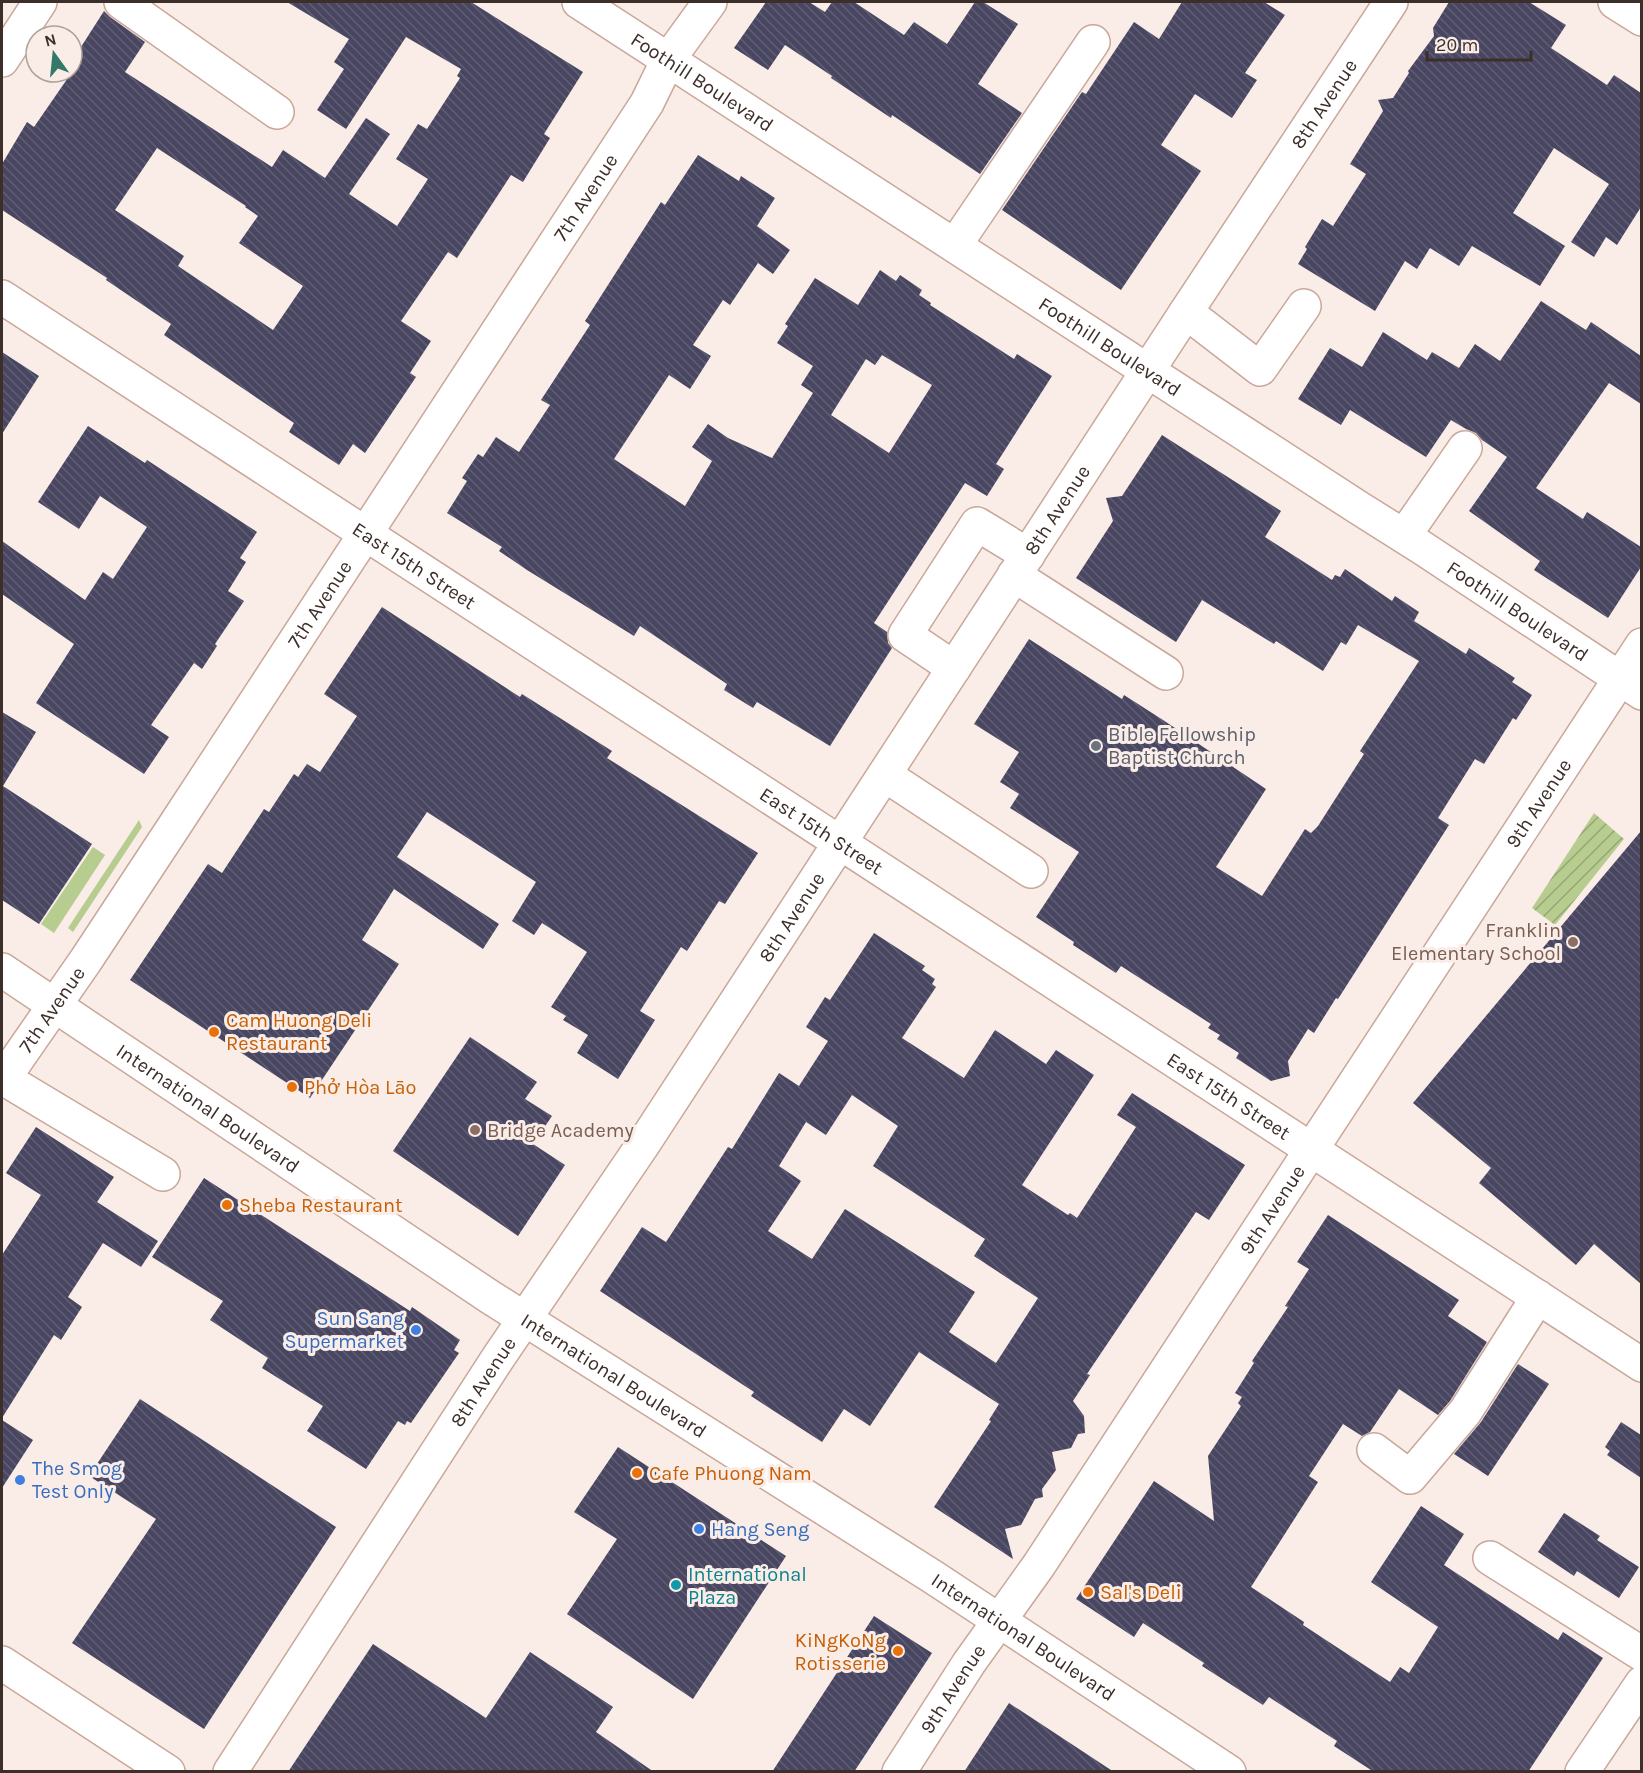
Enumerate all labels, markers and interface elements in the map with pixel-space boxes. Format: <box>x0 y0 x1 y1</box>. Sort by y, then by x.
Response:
north arrow <box>24 24 84 84</box>
scale bar <box>1427 24 1530 62</box>
street label: Foothill Boulevard <box>627 28 777 137</box>
text: N <box>42 29 58 51</box>
text: 20 m <box>1436 34 1478 56</box>
street label: 8th Avenue <box>1286 55 1362 153</box>
street label: 7th Avenue <box>549 150 623 246</box>
street label: Foothill Boulevard <box>1034 292 1185 401</box>
street label: 8th Avenue <box>1020 461 1095 559</box>
street label: East 15th Street <box>348 517 480 615</box>
street label: 7th Avenue <box>283 556 357 652</box>
street label: Foothill Boulevard <box>1442 556 1593 666</box>
place label: Bible Fellowship Baptist Church <box>1108 723 1256 769</box>
marker: Bible Fellowship Baptist Church <box>1089 739 1103 753</box>
street label: 9th Avenue <box>1501 754 1576 852</box>
street label: East 15th Street <box>755 783 888 880</box>
street label: 8th Avenue <box>754 868 830 966</box>
place label: Franklin Elementary School <box>1391 919 1561 965</box>
marker: Franklin Elementary School <box>1566 935 1580 949</box>
street label: 7th Avenue <box>14 962 90 1057</box>
place label: Cam Huong Deli Restaurant <box>226 1009 372 1055</box>
marker: Cam Huong Deli Restaurant <box>207 1025 221 1039</box>
street label: International Boulevard <box>112 1039 304 1178</box>
street label: East 15th Street <box>1163 1048 1295 1145</box>
place label: Phở Hòa Lāo <box>304 1076 416 1099</box>
marker: Phở Hòa Lāo <box>285 1080 299 1094</box>
place label: Bridge Academy <box>487 1119 634 1142</box>
marker: Bridge Academy <box>468 1123 482 1137</box>
street label: 9th Avenue <box>1235 1161 1310 1259</box>
place label: Sheba Restaurant <box>239 1194 403 1217</box>
marker: Sheba Restaurant <box>220 1198 234 1212</box>
place label: Sun Sang Supermarket <box>285 1307 404 1353</box>
street label: International Boulevard <box>516 1309 711 1443</box>
marker: Sun Sang Supermarket <box>409 1323 423 1337</box>
street label: 8th Avenue <box>446 1333 521 1431</box>
place label: The Smog Test Only <box>32 1457 122 1503</box>
place label: Cafe Phuong Nam <box>649 1462 812 1485</box>
marker: Cafe Phuong Nam <box>630 1466 644 1480</box>
marker: The Smog Test Only <box>13 1473 27 1487</box>
place label: Hang Seng <box>711 1518 809 1541</box>
marker: Hang Seng <box>692 1522 706 1536</box>
place label: International Plaza <box>688 1563 807 1609</box>
street label: International Boulevard <box>927 1568 1120 1706</box>
marker: International Plaza <box>669 1578 683 1592</box>
place label: Sal's Deli <box>1100 1581 1182 1604</box>
marker: Sal's Deli <box>1081 1585 1095 1599</box>
place label: KiNgKoNg Rotisserie <box>795 1629 886 1675</box>
street label: 9th Avenue <box>916 1640 991 1738</box>
marker: KiNgKoNg Rotisserie <box>891 1644 905 1658</box>

